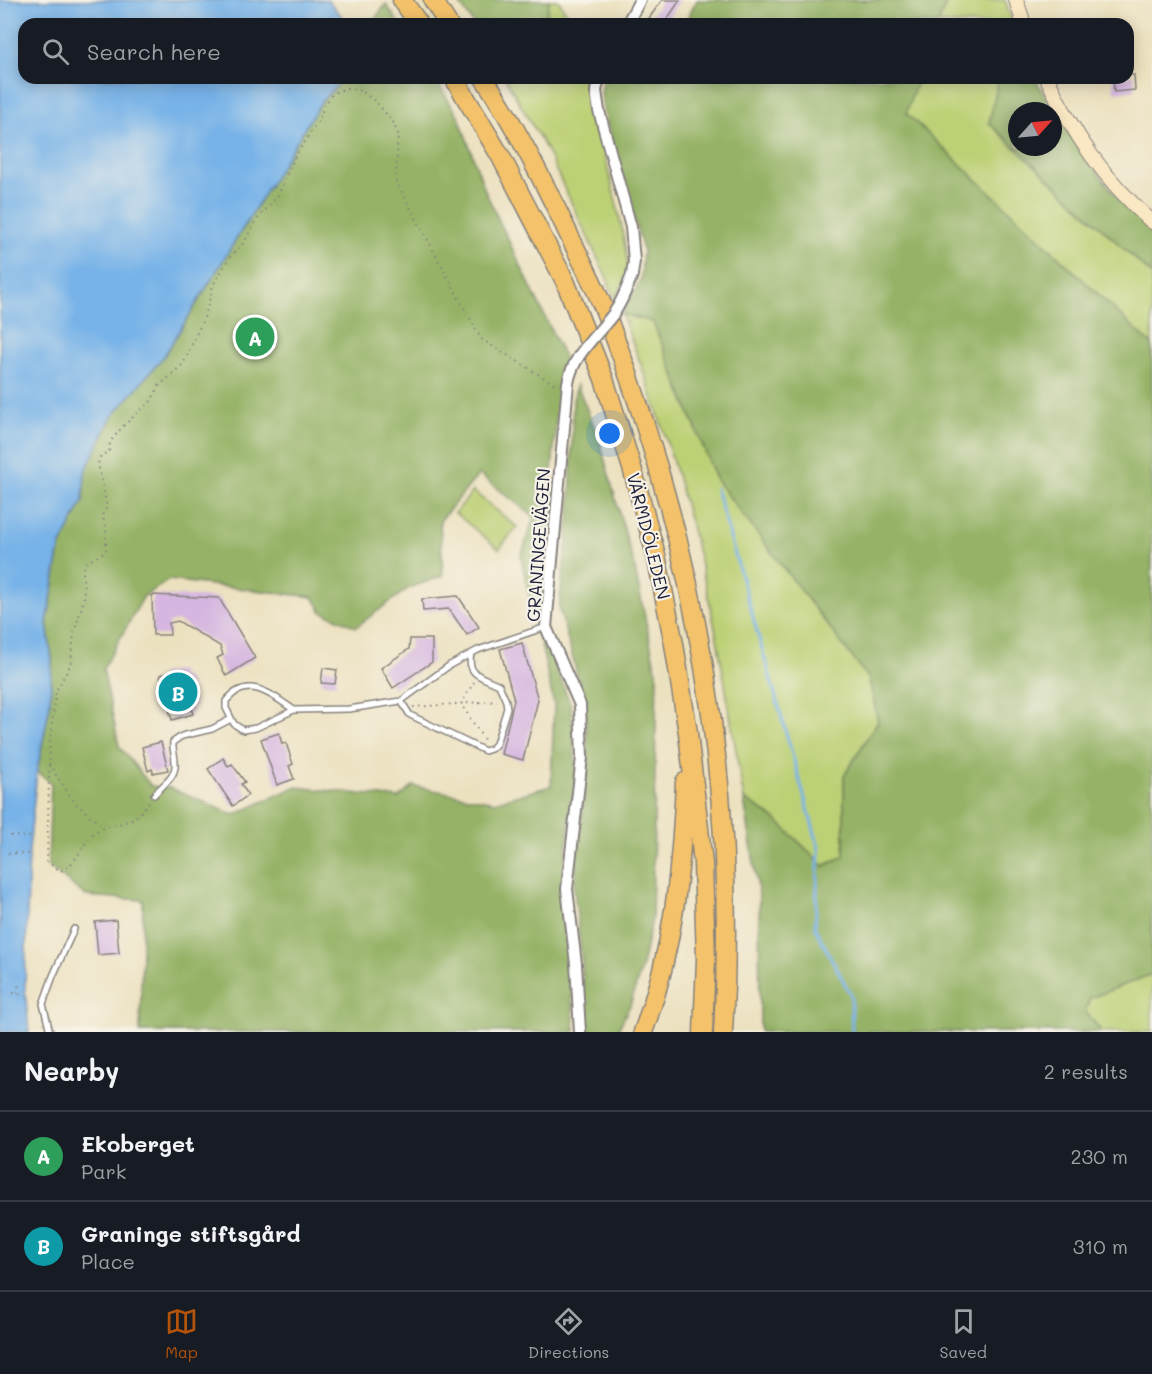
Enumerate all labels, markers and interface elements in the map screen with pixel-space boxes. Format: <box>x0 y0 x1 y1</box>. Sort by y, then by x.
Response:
search box <box>18 18 1134 84</box>
icon: search <box>39 35 72 68</box>
text: Search here <box>87 37 221 66</box>
north arrow <box>1008 102 1062 156</box>
pin: A <box>236 314 274 360</box>
your location <box>595 419 624 448</box>
street label: GRANINGEVÄGEN <box>521 467 555 623</box>
street label: VÄRMDÖLEDEN <box>622 470 676 602</box>
pin: B <box>158 670 198 714</box>
text: Nearby <box>24 1054 119 1088</box>
text: 2 results <box>1044 1058 1128 1084</box>
text: Ekoberget <box>81 1129 195 1158</box>
text: A <box>37 1143 50 1169</box>
text: 230 m <box>1070 1143 1128 1169</box>
text: Park <box>81 1158 126 1184</box>
text: Graninge stiftsgård <box>81 1219 300 1248</box>
text: B <box>37 1233 50 1259</box>
text: 310 m <box>1073 1233 1128 1259</box>
text: Place <box>81 1248 135 1274</box>
tab: Map <box>165 1305 198 1362</box>
tab: Directions <box>528 1305 609 1362</box>
tab: Saved <box>939 1305 987 1362</box>

